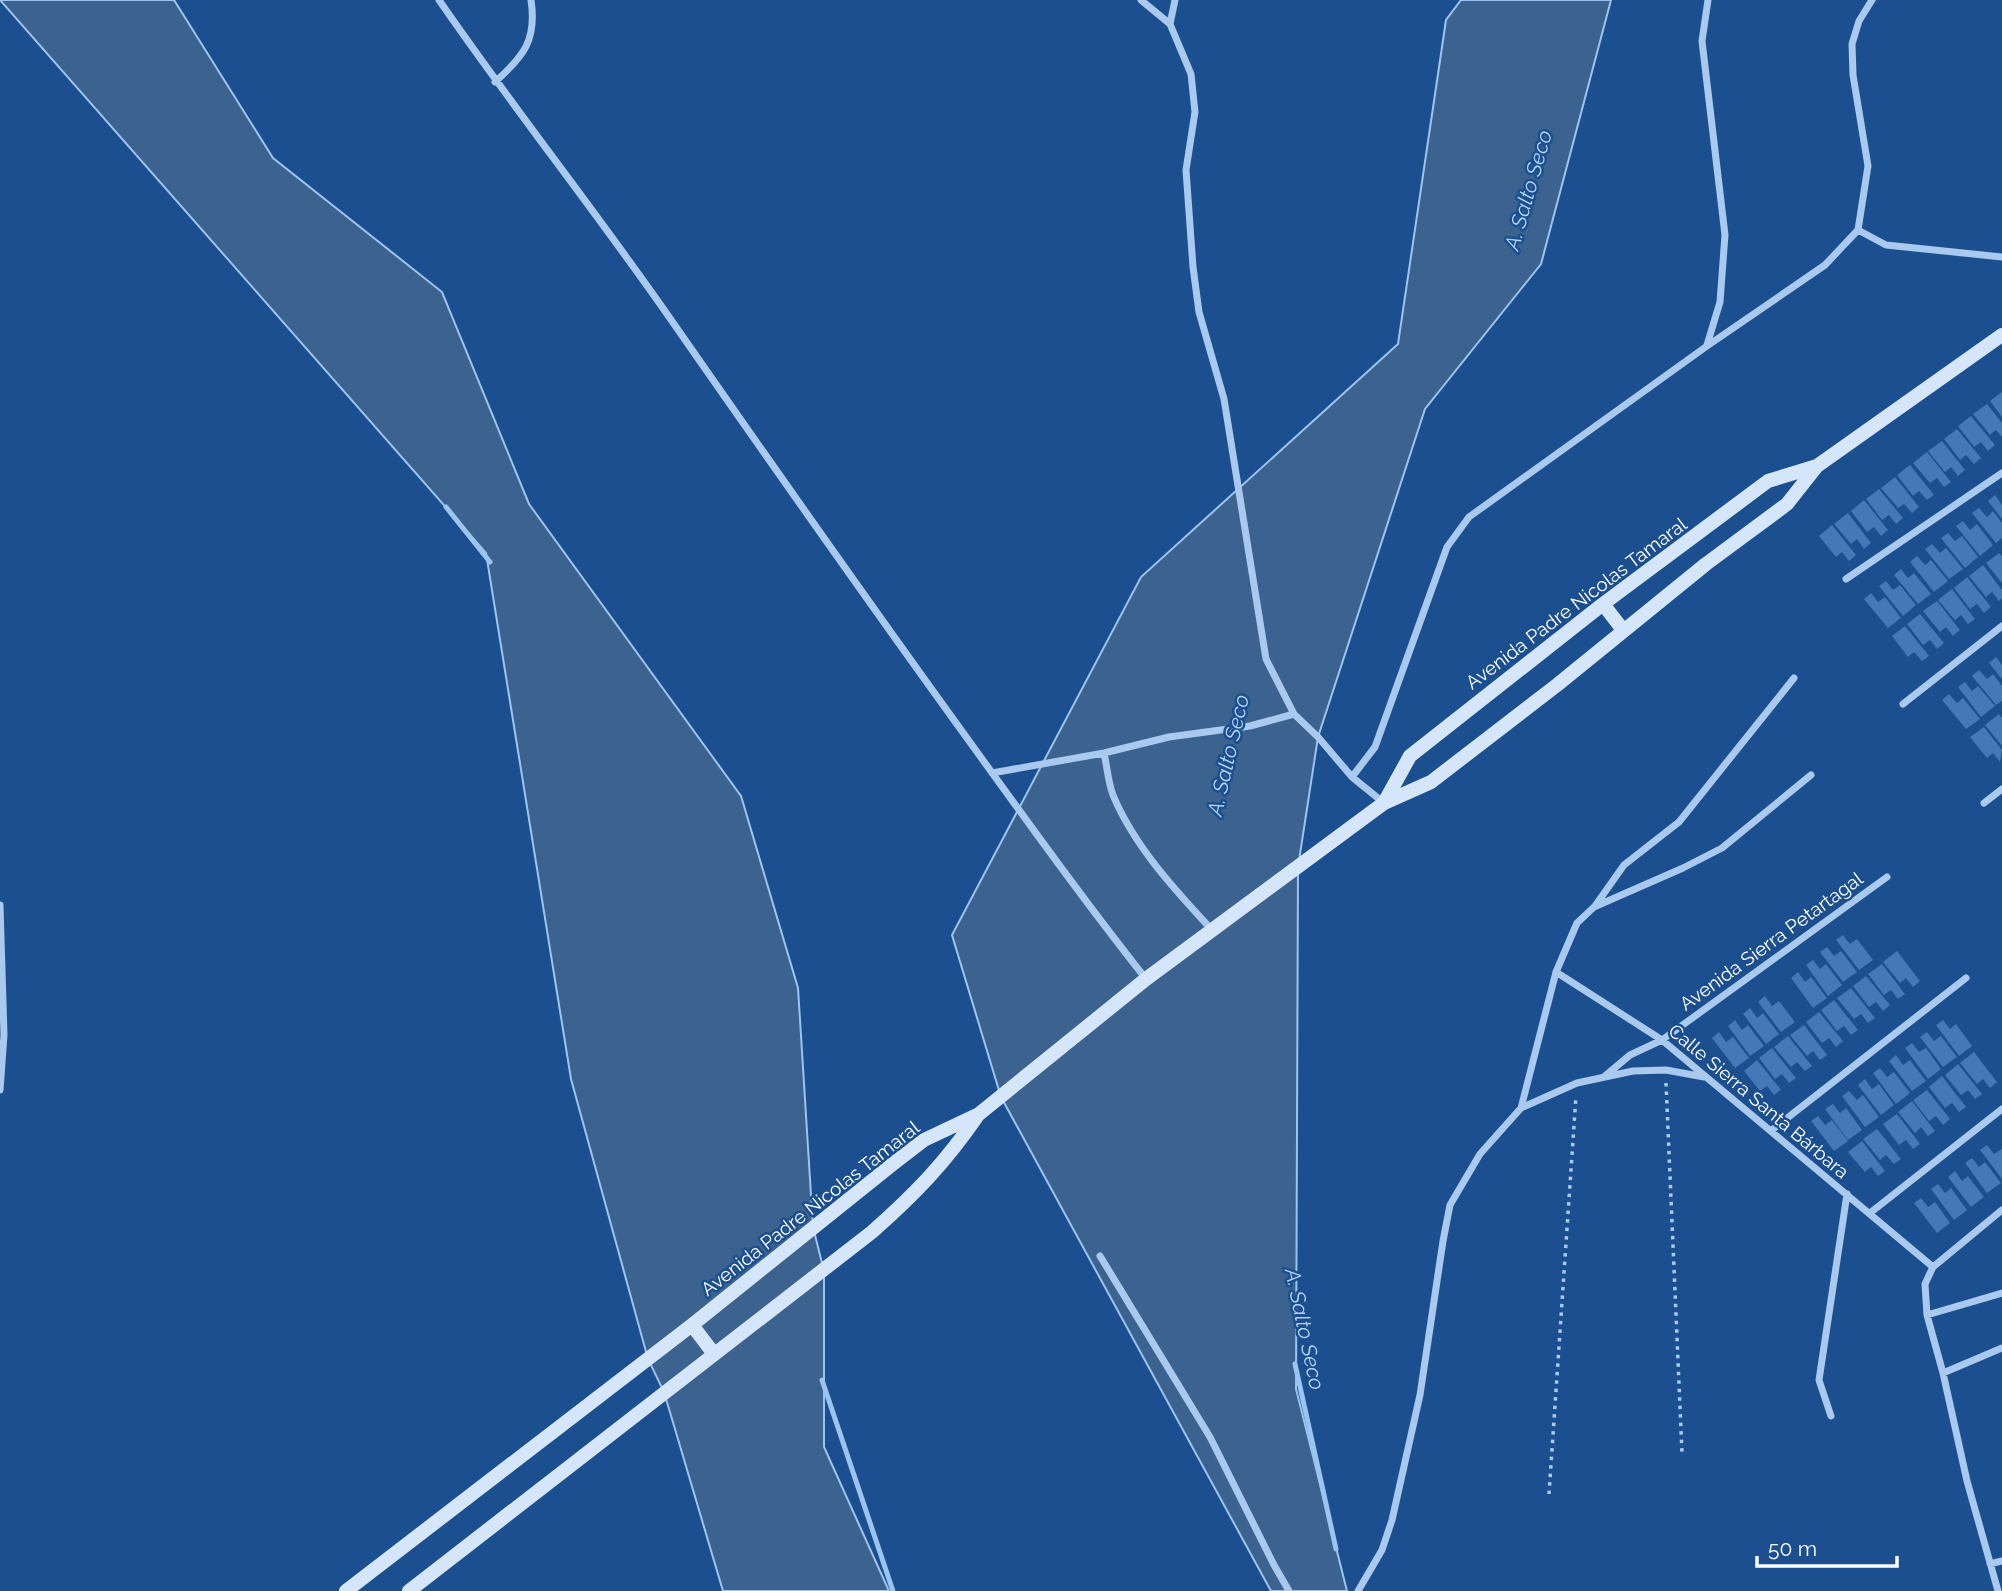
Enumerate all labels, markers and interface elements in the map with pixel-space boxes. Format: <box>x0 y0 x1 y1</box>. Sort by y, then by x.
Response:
water label: A. Salto Seco <box>1499 127 1557 254</box>
street label: Avenida Padre Nicolas Tamaral <box>1461 512 1691 693</box>
water label: A. Salto Seco <box>1202 692 1254 819</box>
street label: Avenida Sierra Petartagal <box>1675 867 1867 1015</box>
street label: Calle Sierra Santa Bárbara <box>1665 1019 1853 1183</box>
street label: Avenida Padre Nicolas Tamaral <box>696 1115 924 1300</box>
water label: A. Salto Seco <box>1280 1265 1330 1392</box>
scale bar <box>1757 1524 1897 1568</box>
text: 50 m <box>1768 1536 1817 1561</box>

